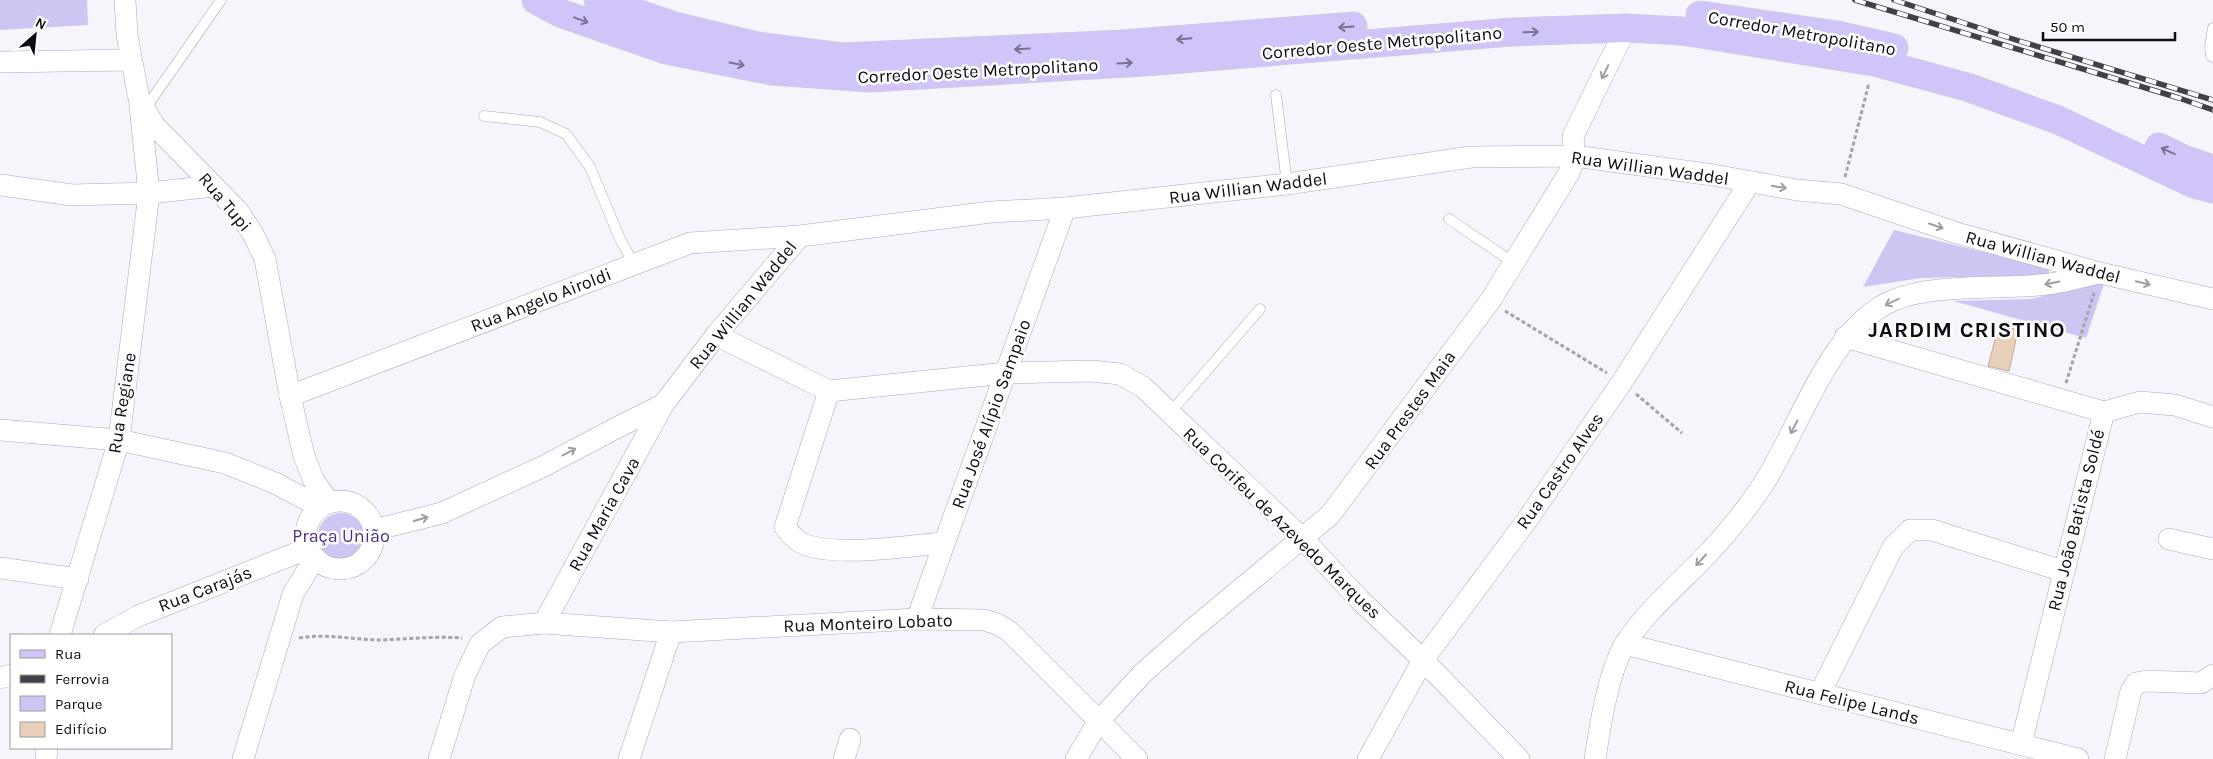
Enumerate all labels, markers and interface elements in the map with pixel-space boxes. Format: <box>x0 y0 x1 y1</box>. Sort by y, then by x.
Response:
street label: Corredor Metropolitano <box>1706 6 1898 60</box>
north arrow <box>10 10 60 60</box>
scale bar <box>2043 10 2176 42</box>
text: N <box>32 14 49 34</box>
one-way arrow <box>572 16 588 25</box>
text: 50 m <box>2050 18 2085 36</box>
street label: Corredor Oeste Metropolitano <box>1261 22 1503 64</box>
one-way arrow <box>1338 22 1354 32</box>
one-way arrow <box>1523 27 1539 36</box>
one-way arrow <box>1176 34 1192 44</box>
one-way arrow <box>1014 44 1030 54</box>
street label: Corredor Oeste Metropolitano <box>857 54 1099 88</box>
one-way arrow <box>1117 59 1133 68</box>
one-way arrow <box>728 60 744 69</box>
one-way arrow <box>1599 64 1609 79</box>
street label: Rua Willian Waddel <box>1570 146 1730 190</box>
one-way arrow <box>2161 146 2176 156</box>
street label: Rua Willian Waddel <box>1168 167 1328 209</box>
street label: Rua Tupi <box>194 168 256 236</box>
one-way arrow <box>1770 182 1786 192</box>
one-way arrow <box>1927 222 1943 231</box>
street label: Rua Willian Waddel <box>1963 226 2123 288</box>
street label: Rua Willian Waddel <box>684 236 802 374</box>
street label: Rua Angelo Airoldi <box>468 263 614 337</box>
one-way arrow <box>2044 279 2060 288</box>
one-way arrow <box>2134 279 2150 288</box>
one-way arrow <box>1884 297 1899 307</box>
street label: Rua José Alípio Sampaio <box>946 316 1036 512</box>
district label: JARDIM CRISTINO <box>1868 317 2066 343</box>
street label: Rua Prestes Maia <box>1360 346 1460 474</box>
street label: Rua Regiane <box>103 351 141 455</box>
street label: Rua Castro Alves <box>1512 409 1608 533</box>
one-way arrow <box>1789 420 1799 435</box>
street label: Rua Corifeu de Azevedo Marques <box>1178 422 1386 624</box>
street label: Rua João Batista Soldé <box>2043 427 2109 613</box>
one-way arrow <box>562 447 577 457</box>
street label: Rua Maria Cava <box>564 453 644 575</box>
one-way arrow <box>413 514 429 523</box>
park label: Praça União <box>292 525 390 547</box>
one-way arrow <box>1695 553 1707 566</box>
street label: Rua Carajás <box>155 561 255 617</box>
street label: Rua Monteiro Lobato <box>783 609 953 637</box>
legend <box>10 634 172 749</box>
text: Rua <box>55 645 82 663</box>
text: Ferrovia <box>55 670 109 688</box>
street label: Rua Felipe Lands <box>1782 675 1922 729</box>
text: Parque <box>55 695 103 713</box>
text: Edifício <box>55 720 107 738</box>

